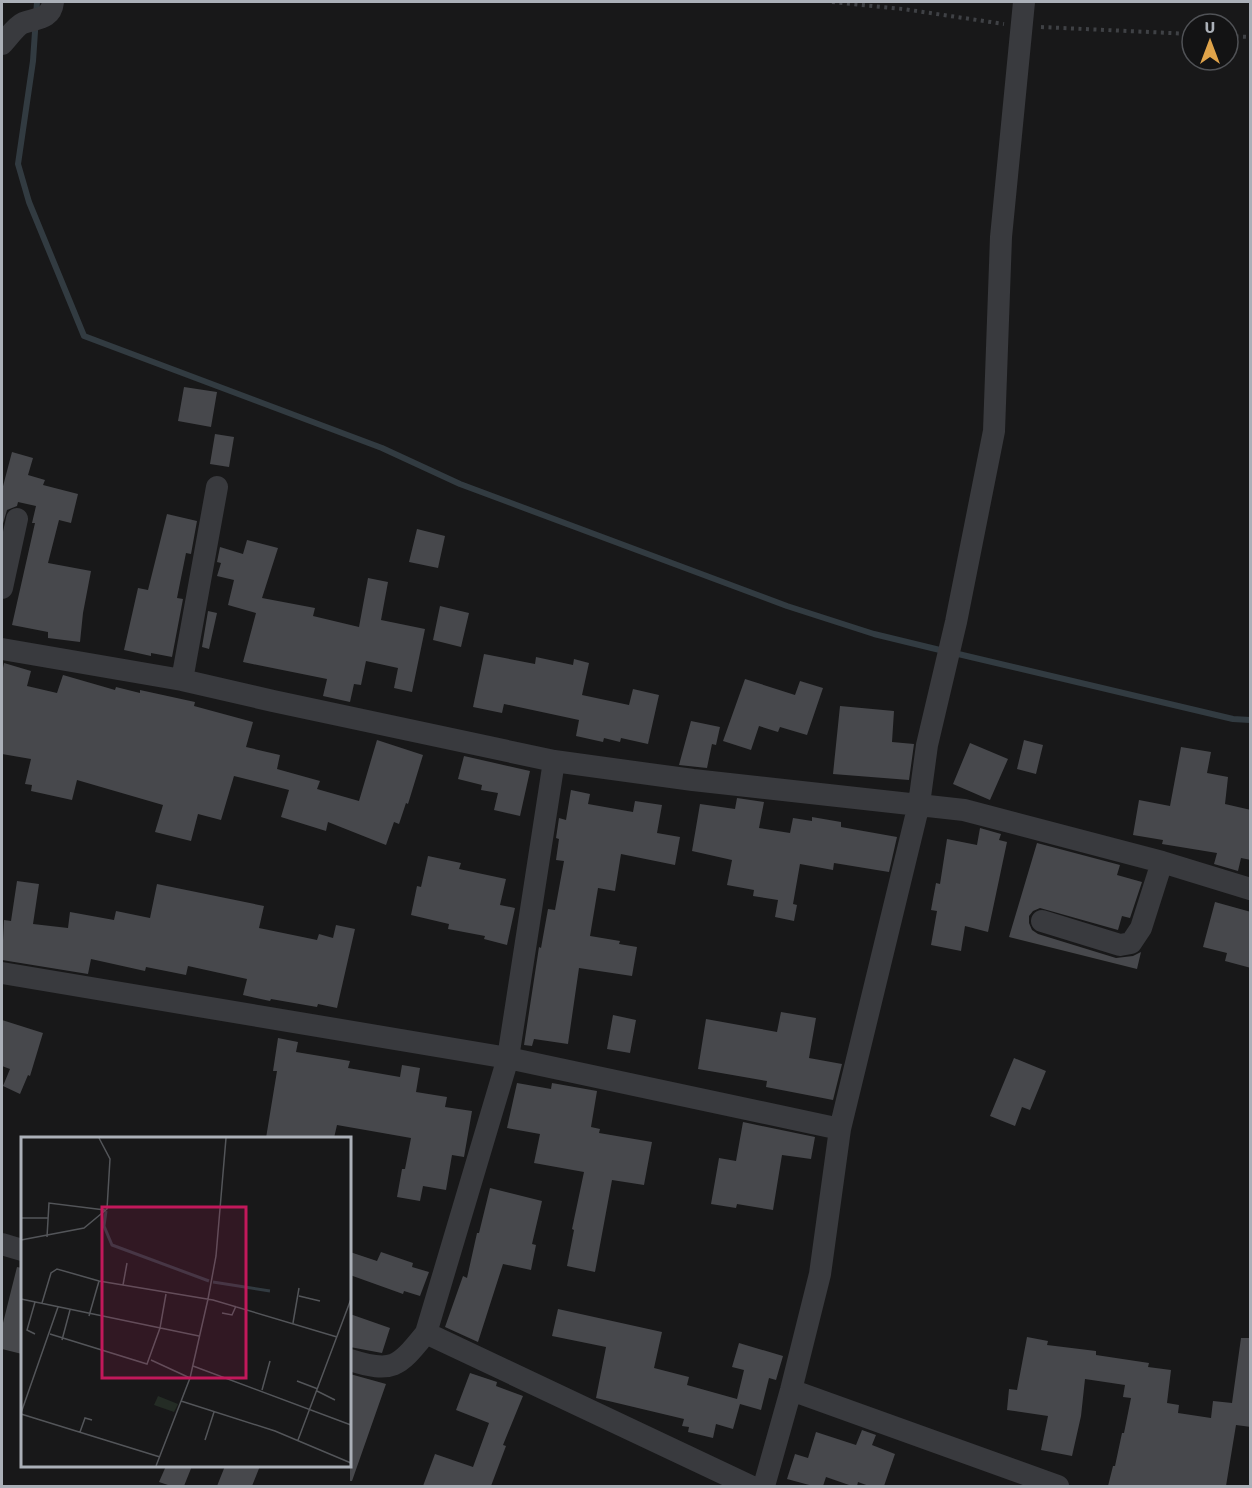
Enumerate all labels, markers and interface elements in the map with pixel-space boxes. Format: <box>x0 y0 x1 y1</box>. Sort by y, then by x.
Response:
north arrow <box>1180 12 1240 72</box>
text: U <box>1205 18 1215 38</box>
inset map <box>21 1137 351 1467</box>

